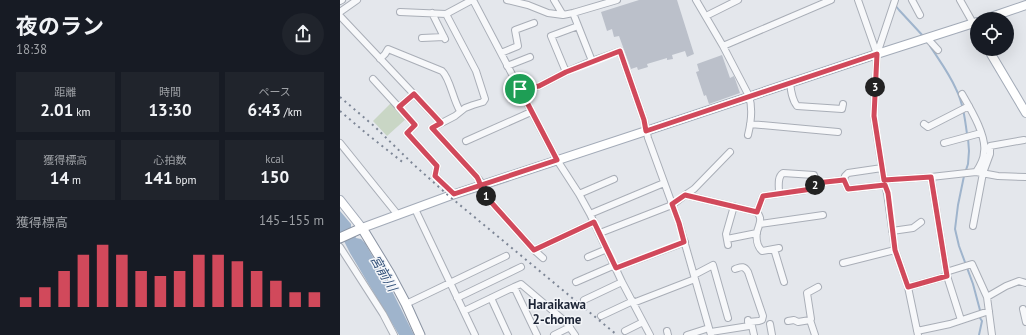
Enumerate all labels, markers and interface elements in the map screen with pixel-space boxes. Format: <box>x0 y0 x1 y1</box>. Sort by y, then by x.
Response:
text: 夜のラン <box>16 12 104 40</box>
map controls <box>970 12 1014 56</box>
button: locate <box>970 12 1014 56</box>
button: share <box>282 13 324 55</box>
text: 18:38 <box>16 41 47 58</box>
pin <box>503 72 537 106</box>
pin: 3 <box>865 77 885 97</box>
icon: arrive <box>509 78 531 100</box>
text: 3 <box>872 80 878 94</box>
text: 距離 <box>54 85 76 99</box>
text: 時間 <box>159 85 181 99</box>
text: ペース <box>258 85 291 99</box>
text: 2.01 <box>40 99 73 121</box>
text: 13:30 <box>148 99 192 121</box>
text: 6:43 <box>247 99 281 121</box>
text: km <box>73 105 90 119</box>
text: /km <box>281 105 302 119</box>
text: kcal <box>265 152 284 166</box>
text: 獲得標高 <box>43 153 87 167</box>
text: 心拍数 <box>153 153 186 167</box>
text: 150 <box>260 166 289 188</box>
text: 14 <box>50 167 69 189</box>
text: 141 <box>144 167 173 189</box>
text: m <box>69 173 81 187</box>
text: bpm <box>173 173 196 187</box>
pin: 2 <box>805 175 825 195</box>
text: 2 <box>812 178 818 192</box>
pin: 1 <box>476 186 496 206</box>
text: 1 <box>483 189 489 203</box>
text: 145–155 m <box>259 212 324 229</box>
text: 獲得標高 <box>16 214 68 231</box>
water label: 宮前川 <box>366 252 402 296</box>
district label: Haraikawa 2-chome <box>528 296 586 328</box>

